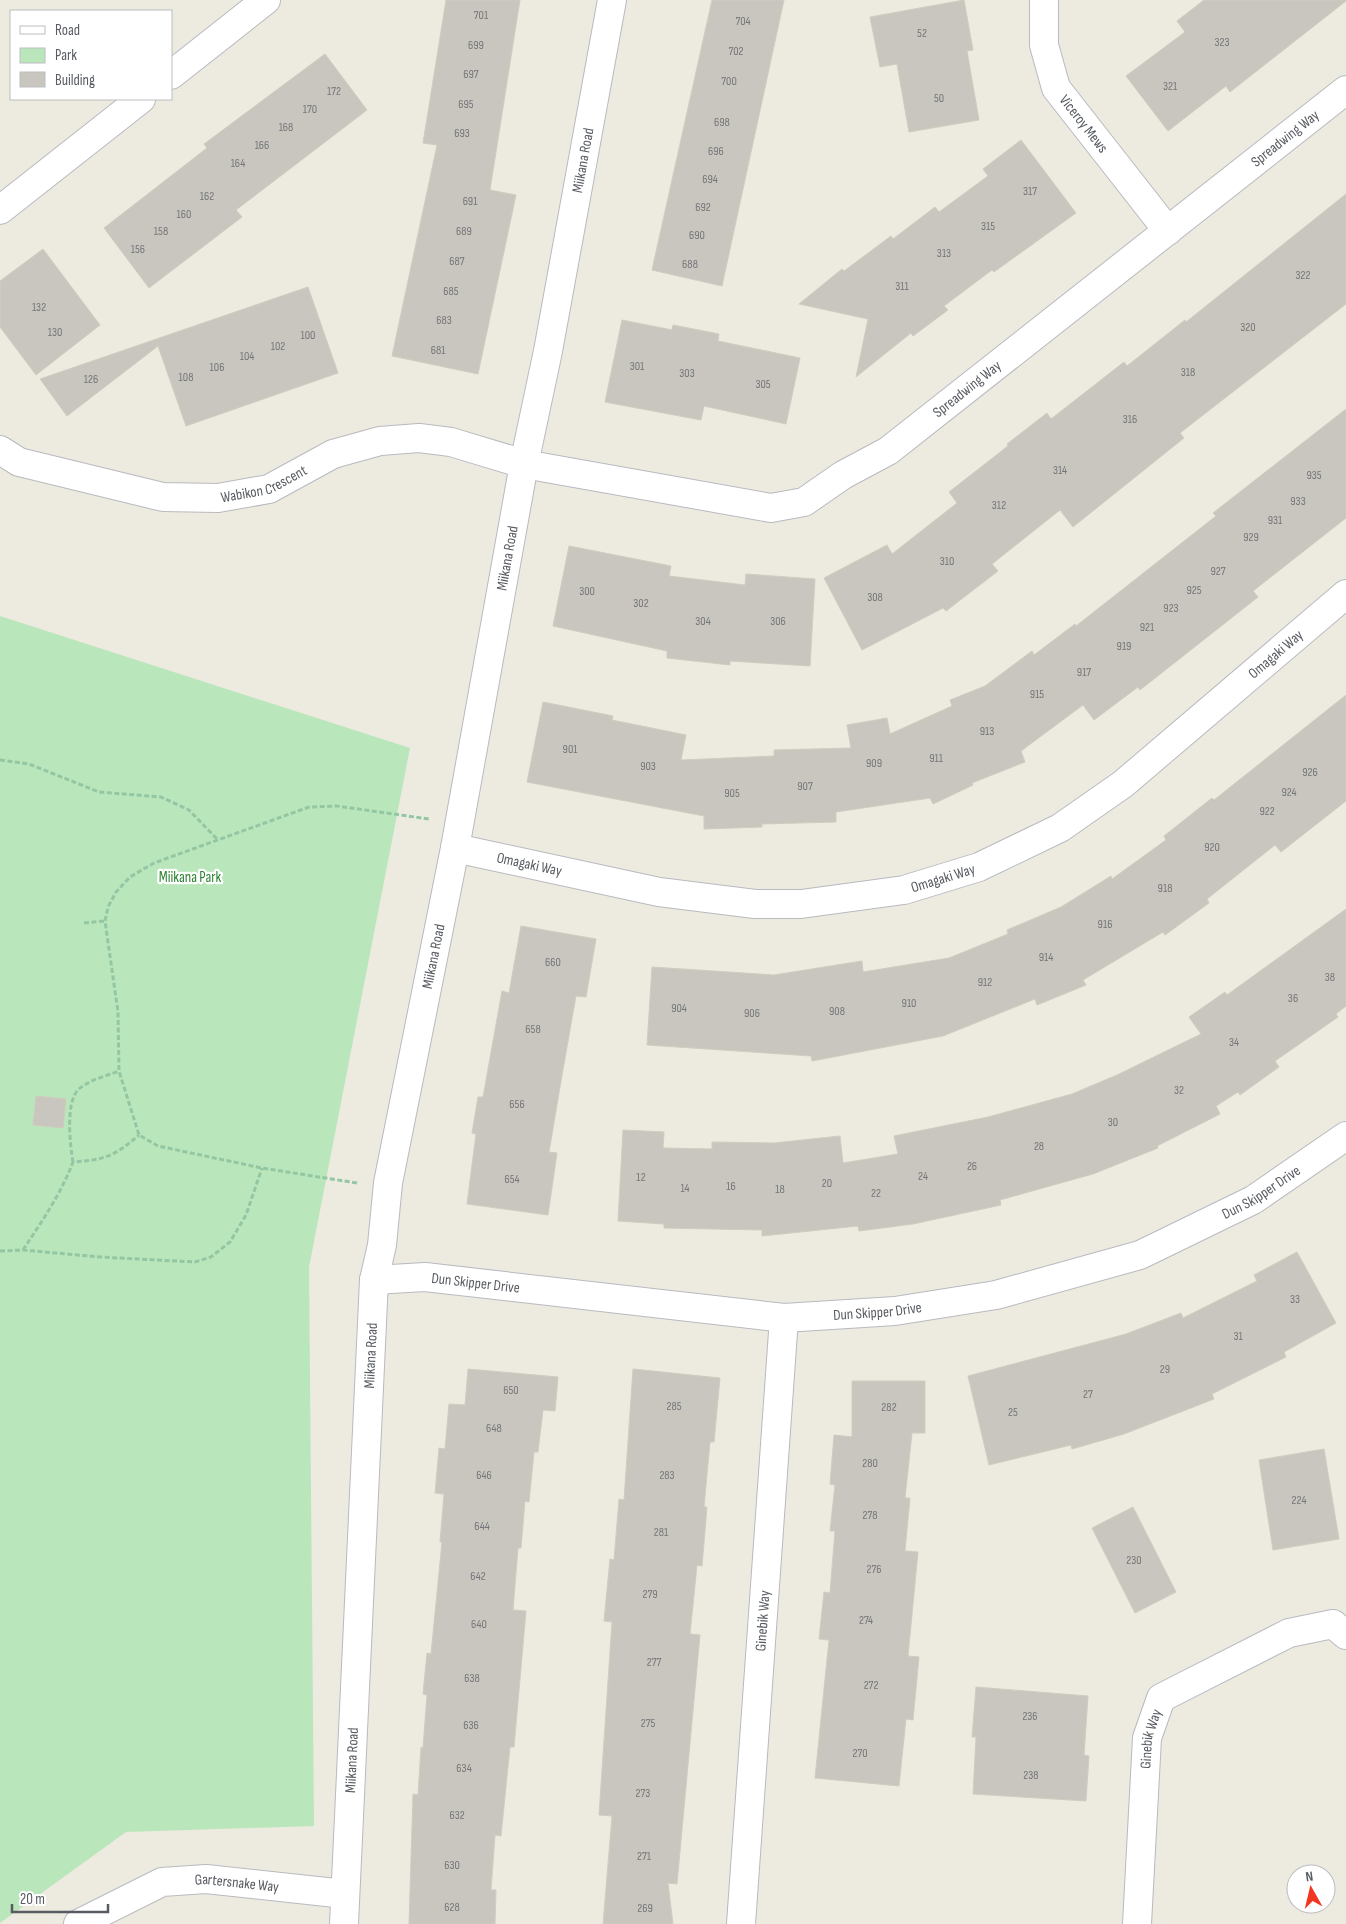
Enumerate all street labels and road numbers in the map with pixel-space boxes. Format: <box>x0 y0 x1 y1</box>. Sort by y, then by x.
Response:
street label: Viceroy Mews <box>1055 91 1113 157</box>
street label: Spreadwing Way <box>1247 105 1323 171</box>
street label: Miikana Road <box>568 126 598 194</box>
street label: Spreadwing Way <box>929 356 1005 422</box>
street label: Wabikon Crescent <box>219 460 311 507</box>
street label: Miikana Road <box>492 524 522 592</box>
street label: Omagaki Way <box>1244 625 1307 683</box>
street label: Omagaki Way <box>495 848 564 880</box>
street label: Omagaki Way <box>908 859 977 897</box>
street label: Miikana Road <box>418 922 449 990</box>
street label: Dun Skipper Drive <box>1219 1161 1304 1223</box>
street label: Dun Skipper Drive <box>430 1268 521 1297</box>
street label: Dun Skipper Drive <box>832 1297 923 1324</box>
street label: Miikana Road <box>359 1322 381 1389</box>
street label: Ginebik Way <box>751 1590 774 1652</box>
street label: Ginebik Way <box>1136 1706 1166 1769</box>
street label: Miikana Road <box>341 1727 363 1793</box>
street label: Gartersnake Way <box>194 1869 280 1896</box>

